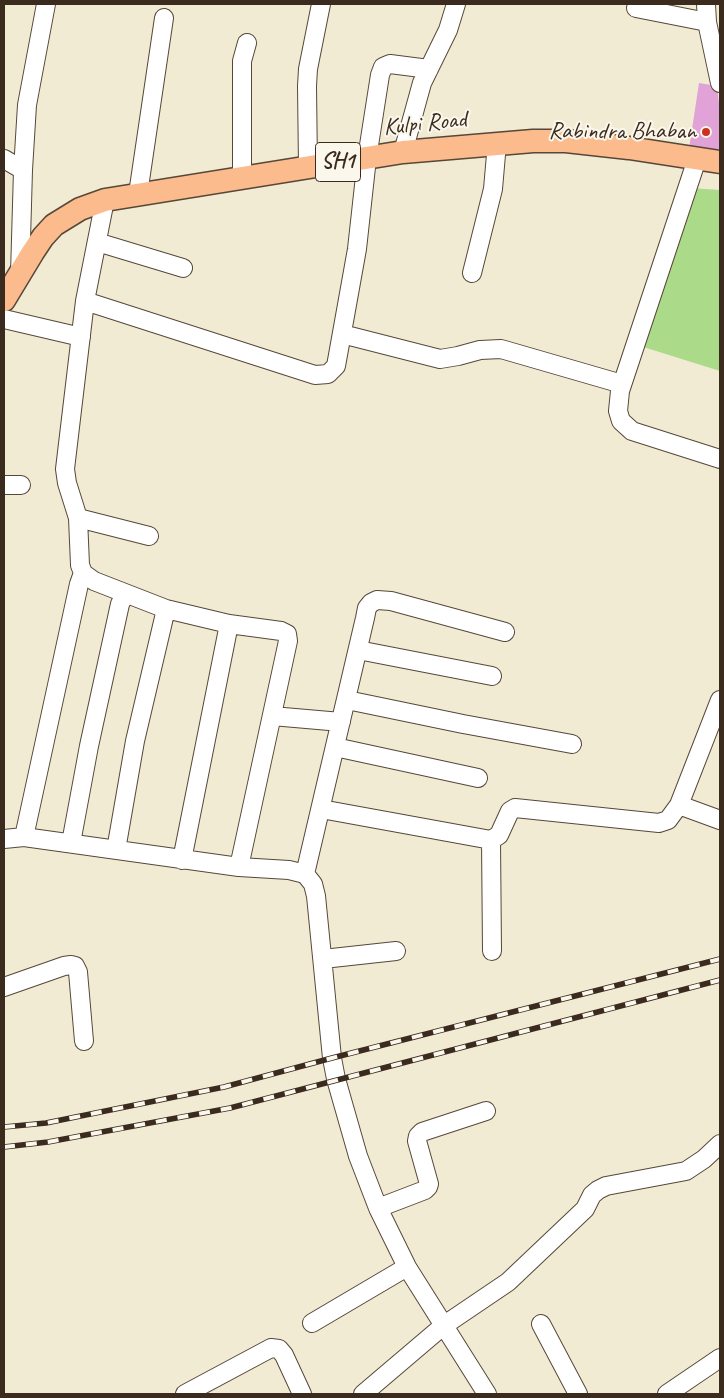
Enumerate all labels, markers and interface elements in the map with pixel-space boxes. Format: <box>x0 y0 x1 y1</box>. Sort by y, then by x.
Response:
street label: Kulpi Road <box>382 105 468 143</box>
place label: Rabindra Bhaban <box>548 118 696 146</box>
marker: Rabindra Bhaban <box>700 126 712 138</box>
road number: SH1 <box>316 142 360 182</box>

